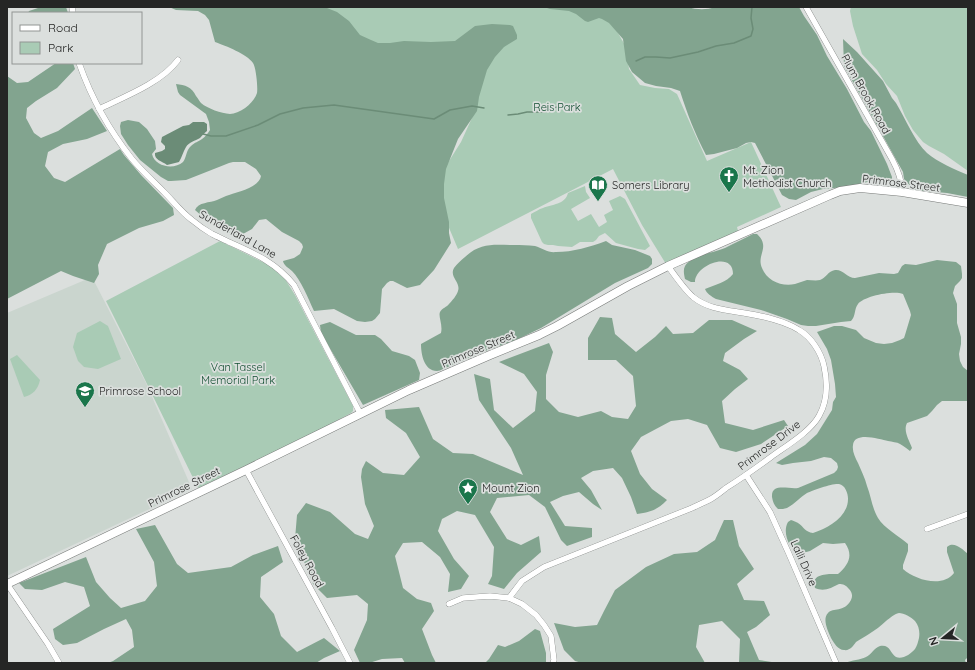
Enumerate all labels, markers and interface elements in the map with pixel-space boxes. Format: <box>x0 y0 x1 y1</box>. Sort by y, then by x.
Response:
legend <box>12 12 142 64</box>
text: Road <box>48 20 78 35</box>
text: Park <box>48 40 73 55</box>
street label: Plum Brook Road <box>838 52 894 136</box>
park label: Reis Park <box>533 100 581 114</box>
place label: Mt. Zion Methodist Church <box>743 163 831 190</box>
church icon: Mt. Zion Methodist Church <box>718 165 740 193</box>
street label: Primrose Street <box>861 171 941 195</box>
library icon: Somers Library <box>587 174 609 202</box>
place label: Somers Library <box>612 178 690 192</box>
street label: Sunderland Lane <box>197 207 279 261</box>
street label: Primrose Street <box>439 327 517 371</box>
park label: Van Tassel Memorial Park <box>201 360 275 387</box>
school or university icon: Primrose School <box>74 380 96 408</box>
place label: Primrose School <box>99 384 181 398</box>
street label: Primrose Drive <box>735 417 803 473</box>
street label: Primrose Street <box>146 463 222 510</box>
place icon: Mount Zion <box>457 477 479 505</box>
place label: Mount Zion <box>482 481 540 495</box>
street label: Foley Road <box>287 532 327 590</box>
street label: Lalli Drive <box>788 538 820 588</box>
north arrow <box>923 618 963 658</box>
text: N <box>926 635 941 647</box>

